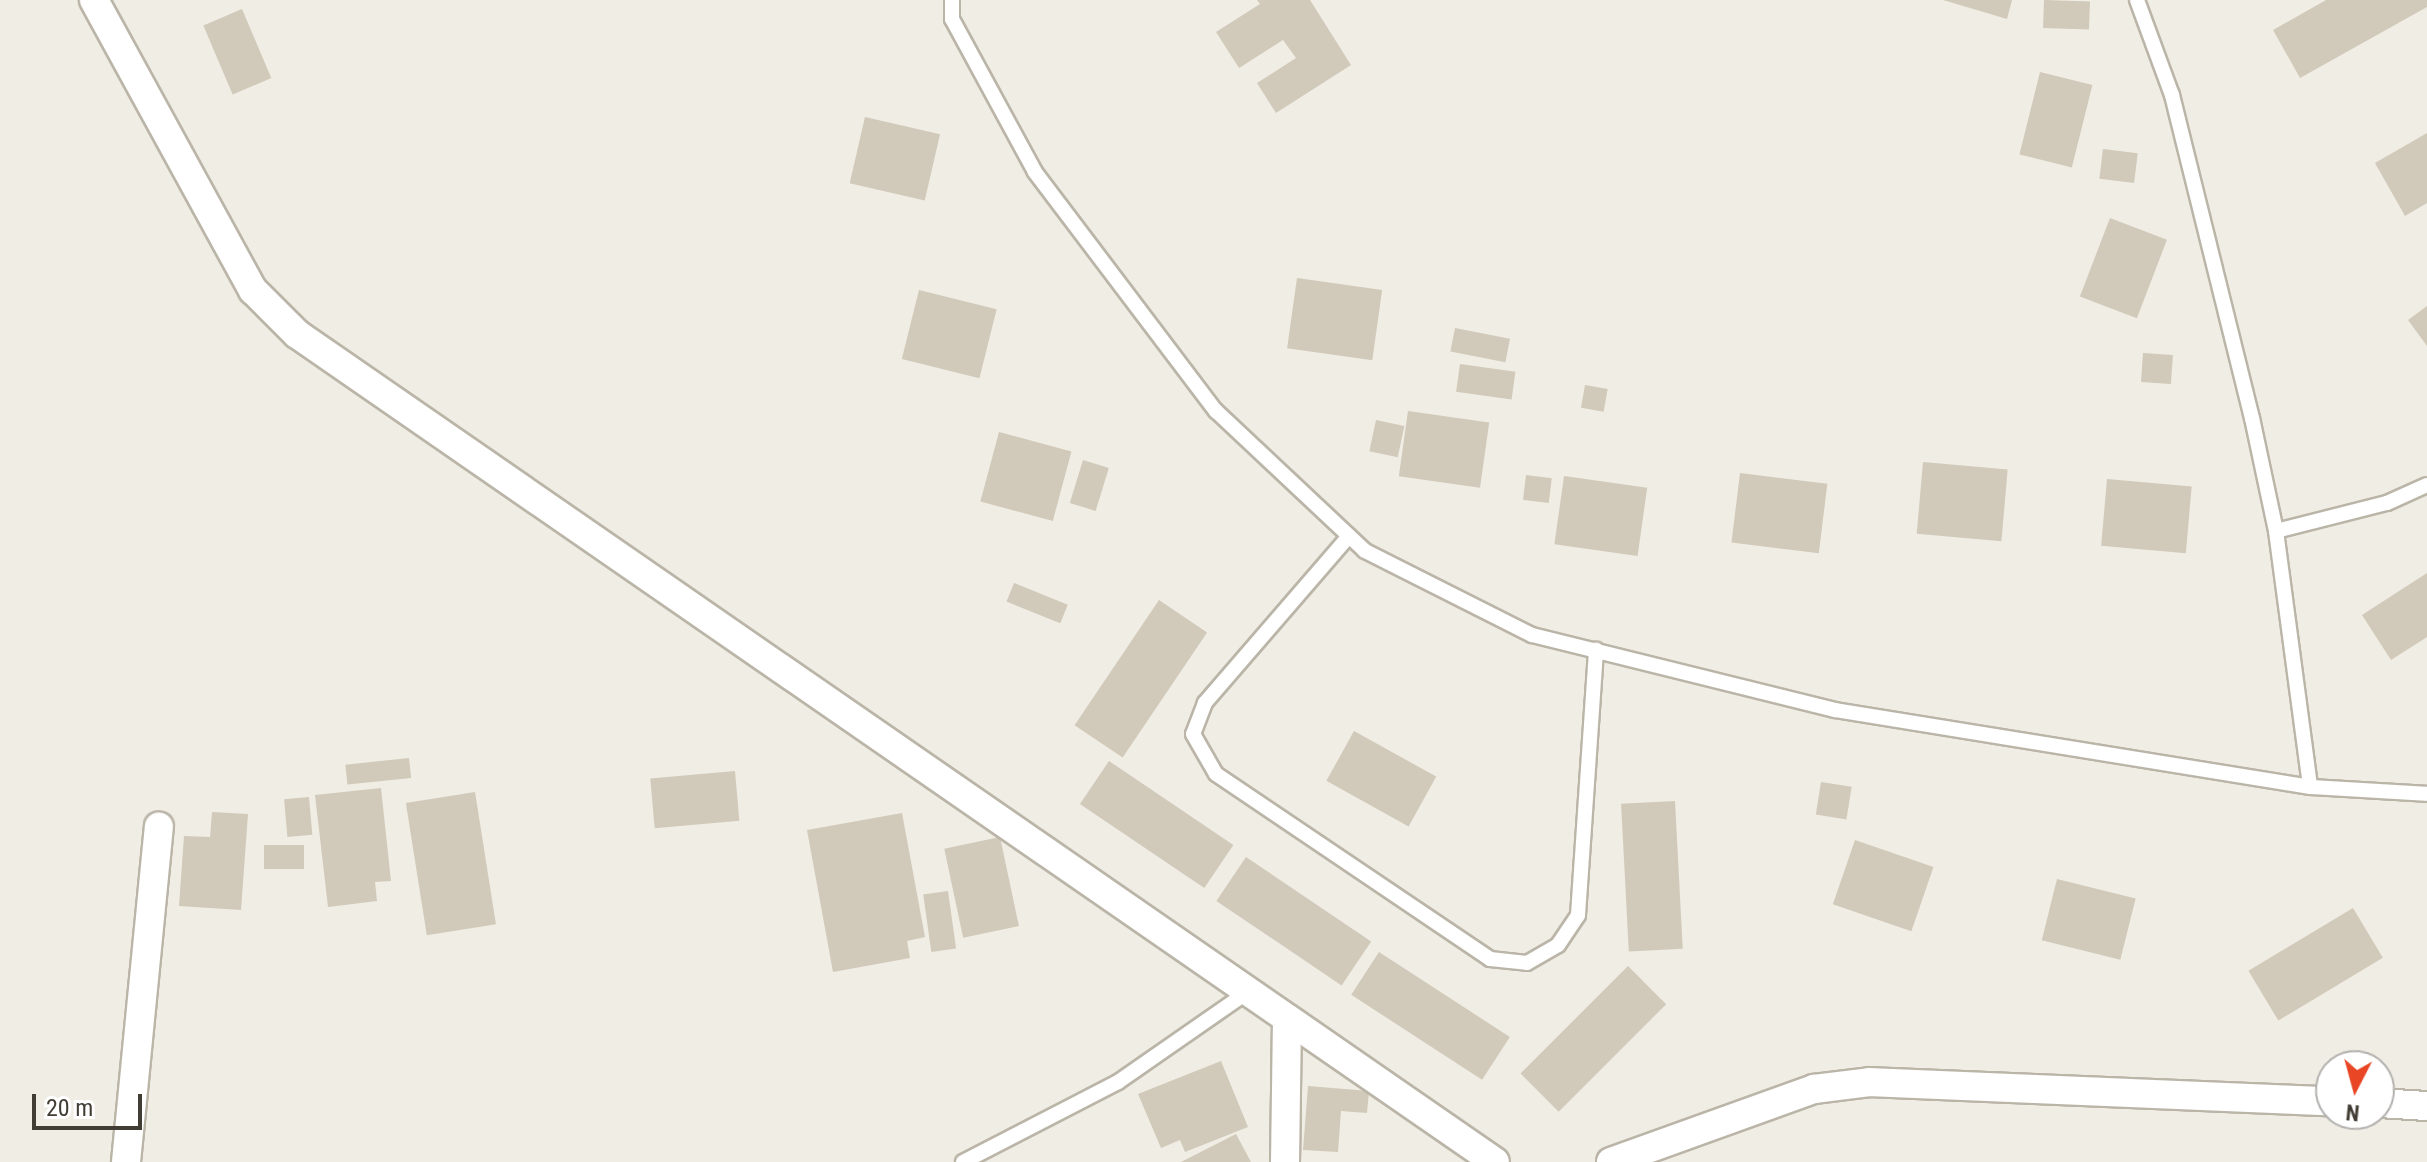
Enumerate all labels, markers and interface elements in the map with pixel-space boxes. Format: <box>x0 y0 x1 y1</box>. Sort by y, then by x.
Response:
north arrow <box>2315 1050 2395 1130</box>
scale bar <box>36 1078 146 1128</box>
text: 20 m <box>46 1094 93 1122</box>
text: N <box>2345 1099 2361 1126</box>

